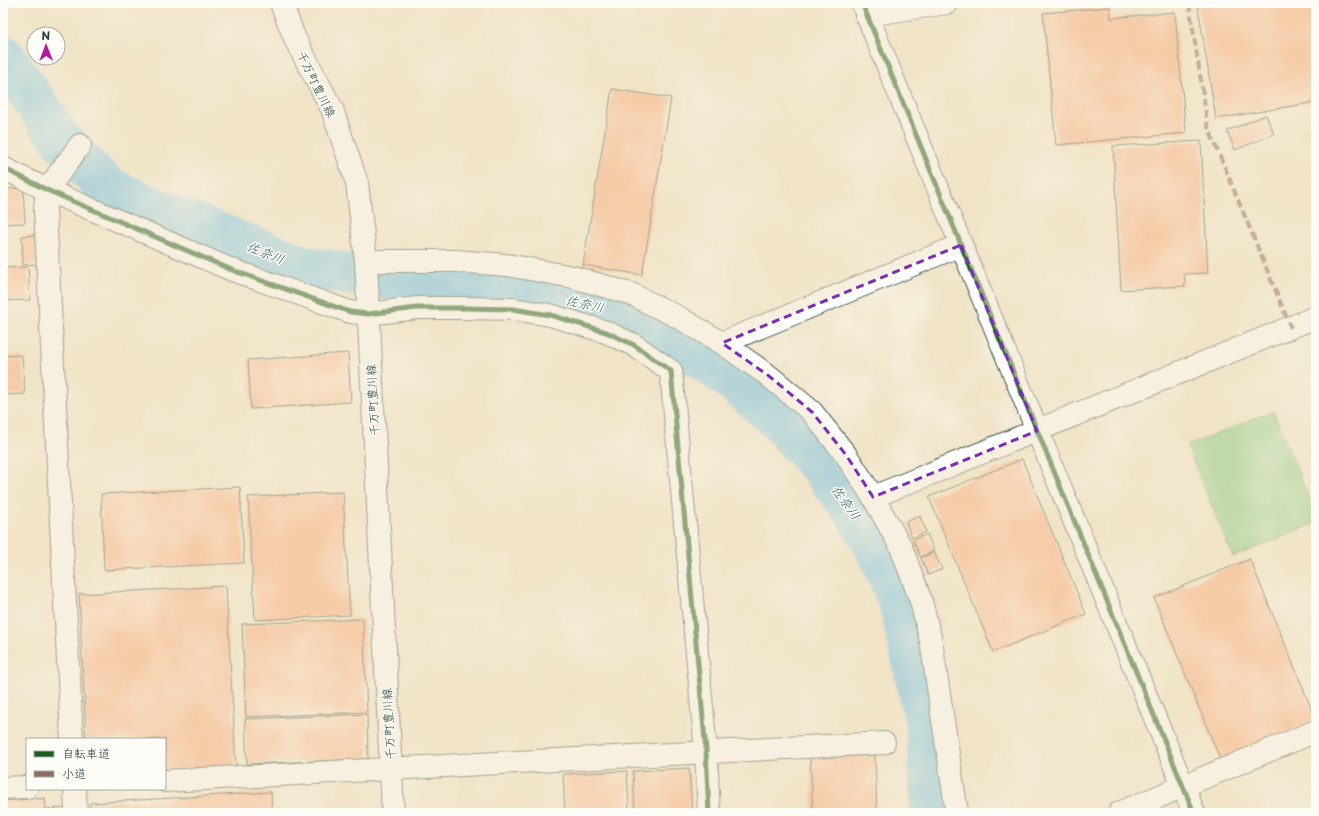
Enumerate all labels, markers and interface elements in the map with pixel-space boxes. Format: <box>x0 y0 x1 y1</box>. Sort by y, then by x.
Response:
north arrow <box>26 26 66 66</box>
text: N <box>41 27 51 44</box>
street label: 千万町豊川線 <box>293 48 341 120</box>
water label: 佐奈川 <box>244 236 288 268</box>
water label: 佐奈川 <box>564 290 606 316</box>
street label: 千万町豊川線 <box>361 364 383 436</box>
water label: 佐奈川 <box>828 481 866 523</box>
street label: 千万町豊川線 <box>377 688 399 760</box>
legend <box>26 738 166 790</box>
text: 自転車道 <box>62 744 110 762</box>
text: 小道 <box>62 764 86 782</box>

